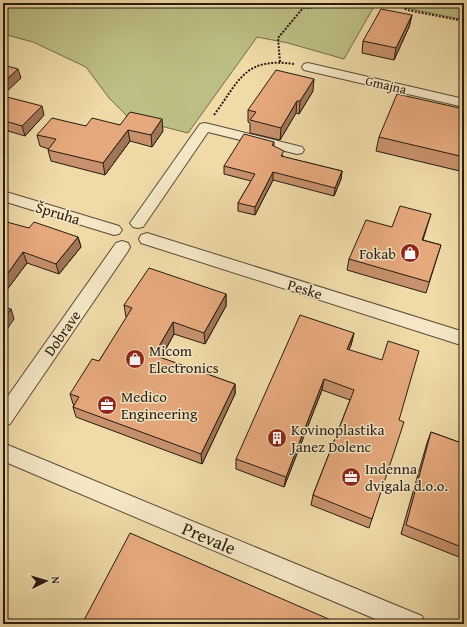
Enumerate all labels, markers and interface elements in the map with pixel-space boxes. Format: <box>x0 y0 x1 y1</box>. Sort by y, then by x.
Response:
street label: Gmajna <box>364 71 409 99</box>
street label: Špruha <box>33 196 83 230</box>
shop icon: Fokab <box>399 242 421 264</box>
place label: Fokab <box>359 243 396 264</box>
street label: Peske <box>285 274 325 304</box>
street label: Dobrave <box>39 306 85 360</box>
place label: Micom Electronics <box>149 340 219 378</box>
shop icon: Micom Electronics <box>124 348 146 370</box>
place label: Medico Engineering <box>121 386 198 424</box>
office icon: Medico Engineering <box>96 394 118 416</box>
place label: Kovinoplastika Janez Dolenc <box>289 419 385 457</box>
building icon: Kovinoplastika Janez Dolenc <box>266 427 288 449</box>
place label: Indenna dvigala d.o.o. <box>365 458 448 496</box>
office icon: Indenna dvigala d.o.o. <box>340 466 362 488</box>
street label: Prevale <box>178 515 240 561</box>
north arrow <box>26 561 66 601</box>
text: N <box>48 576 64 585</box>

